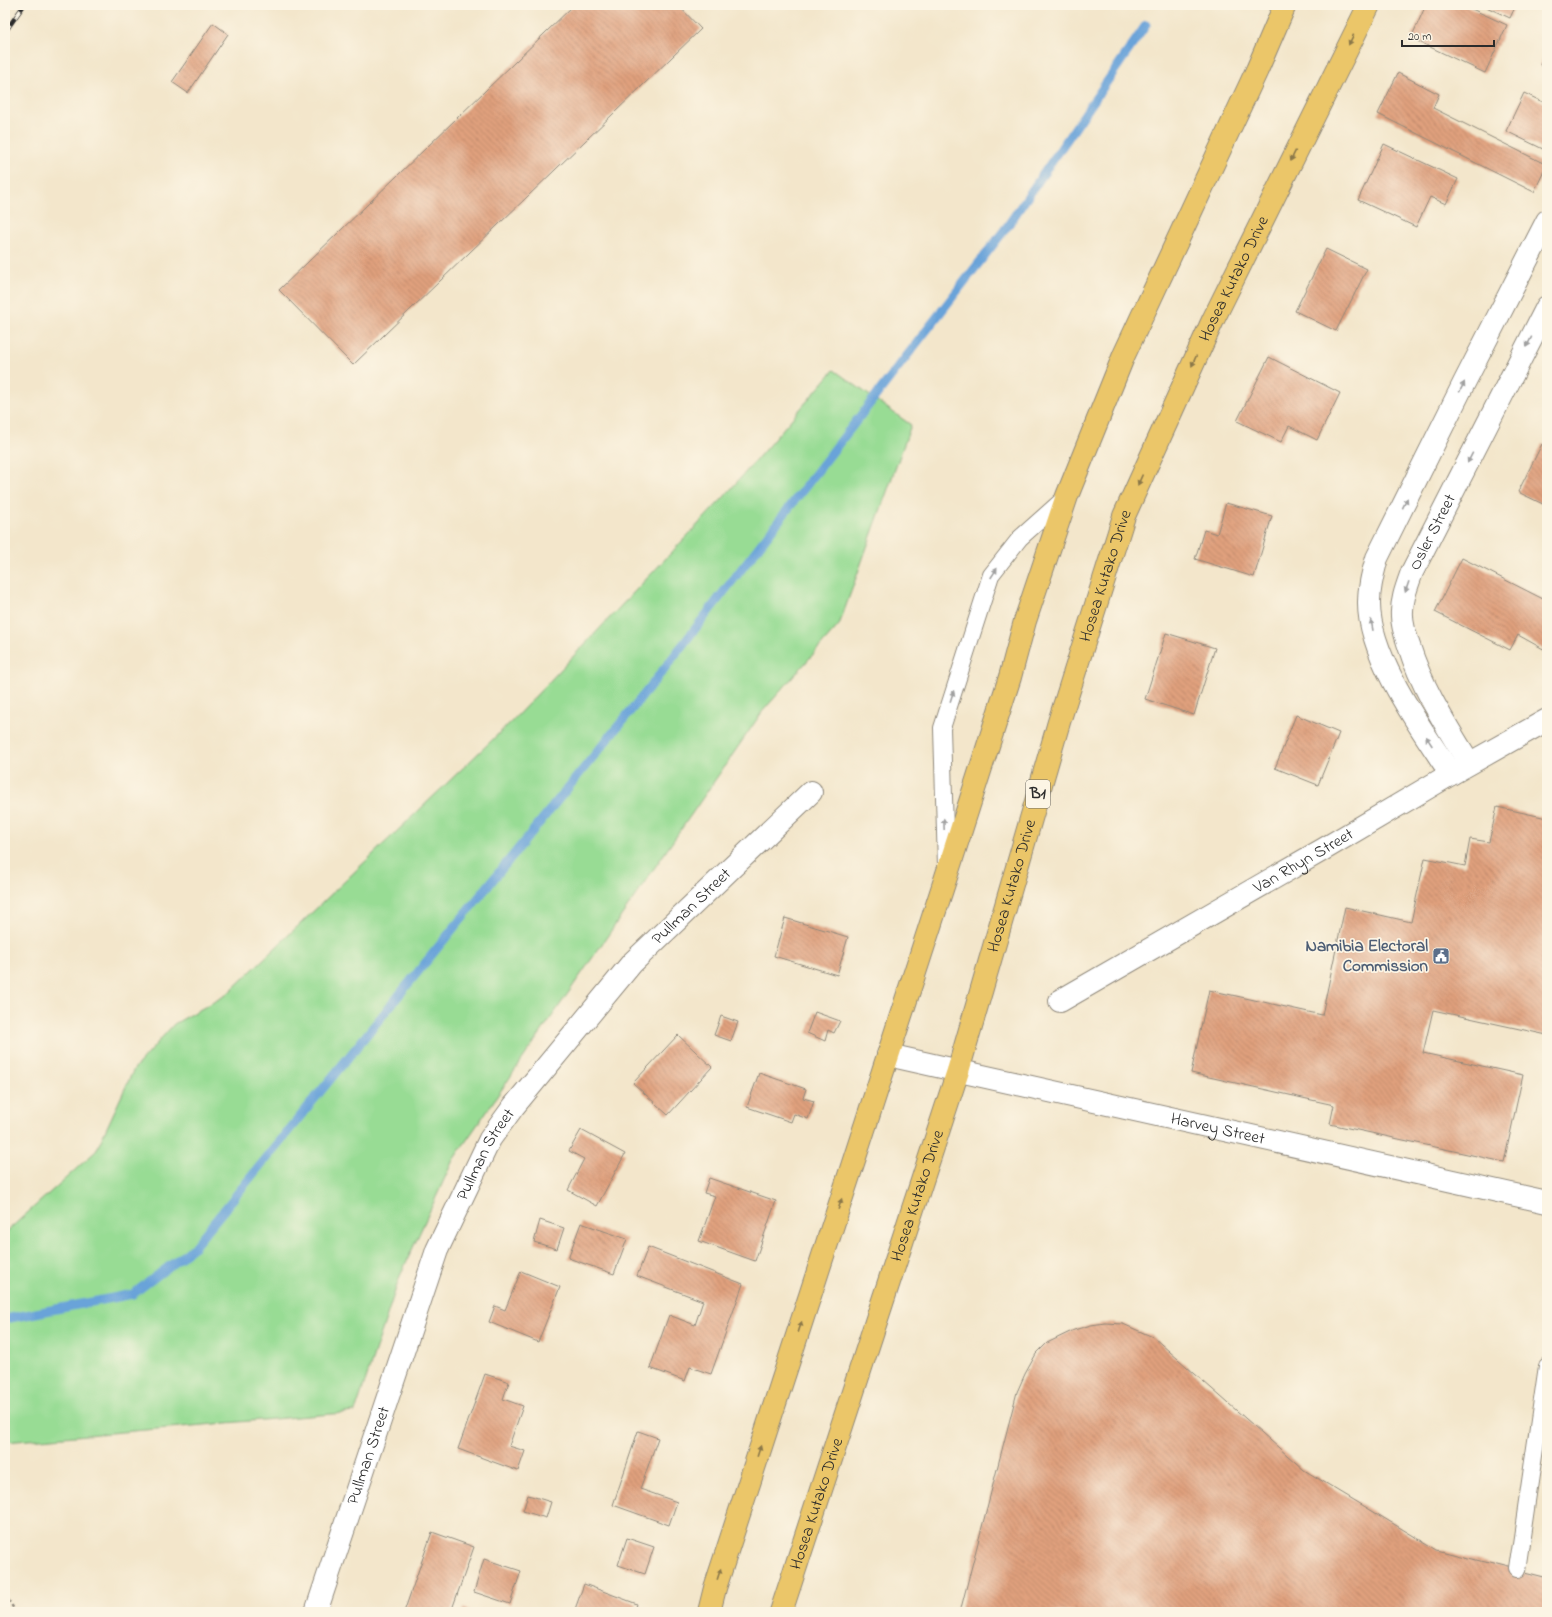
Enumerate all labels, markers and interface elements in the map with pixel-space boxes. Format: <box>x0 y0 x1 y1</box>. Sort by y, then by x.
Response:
scale bar <box>1402 22 1494 48</box>
text: 20 m <box>1408 28 1431 46</box>
one-way arrow <box>1348 34 1354 46</box>
one-way arrow <box>1290 151 1297 162</box>
street label: Hosea Kutako Drive <box>1192 211 1275 346</box>
one-way arrow <box>1526 336 1533 348</box>
one-way arrow <box>1191 356 1197 367</box>
one-way arrow <box>1459 381 1466 392</box>
one-way arrow <box>1467 452 1473 464</box>
one-way arrow <box>1137 474 1143 485</box>
street label: Osler Street <box>1402 489 1462 575</box>
one-way arrow <box>1401 497 1408 509</box>
street label: Hosea Kutako Drive <box>1073 505 1138 645</box>
one-way arrow <box>990 567 997 579</box>
one-way arrow <box>1403 581 1409 593</box>
one-way arrow <box>1369 619 1375 631</box>
one-way arrow <box>949 690 955 702</box>
one-way arrow <box>1426 735 1433 747</box>
road number: B1 <box>1026 780 1050 808</box>
street label: Hosea Kutako Drive <box>980 816 1043 955</box>
one-way arrow <box>941 818 948 830</box>
street label: Van Rhyn Street <box>1248 822 1359 900</box>
street label: Pullman Street <box>646 862 737 951</box>
place label: Namibia Electoral Commission <box>1305 934 1429 979</box>
public building icon: Namibia Electoral Commission <box>1431 946 1451 966</box>
street label: Pullman Street <box>450 1103 521 1205</box>
street label: Harvey Street <box>1168 1106 1268 1151</box>
street label: Hosea Kutako Drive <box>884 1126 951 1265</box>
one-way arrow <box>837 1197 843 1209</box>
one-way arrow <box>797 1321 803 1333</box>
street label: Pullman Street <box>340 1403 396 1508</box>
street label: Hosea Kutako Drive <box>783 1434 850 1573</box>
one-way arrow <box>757 1445 763 1457</box>
one-way arrow <box>716 1568 722 1580</box>

